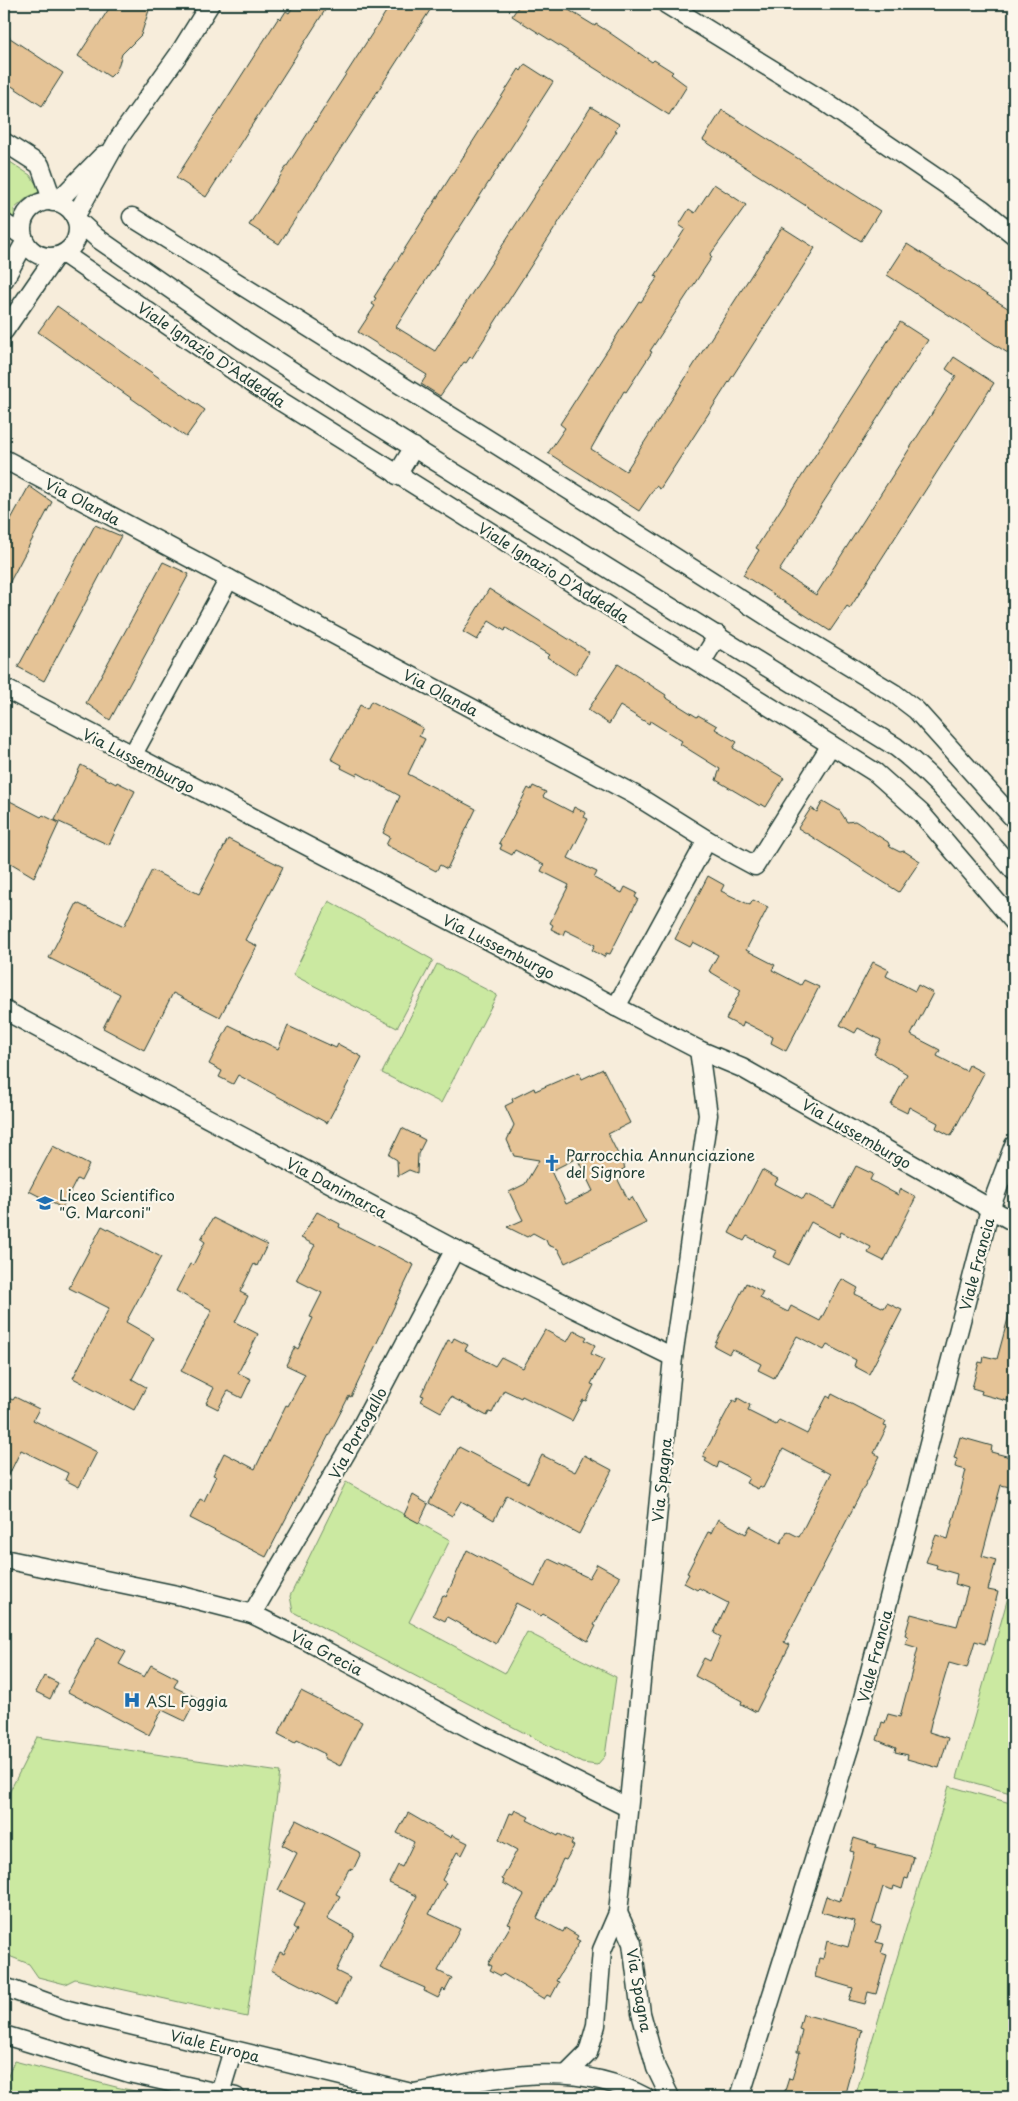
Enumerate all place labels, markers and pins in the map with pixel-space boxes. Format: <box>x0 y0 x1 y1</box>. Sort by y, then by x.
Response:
place label: Parrocchia Annunciazione del Signore <box>566 1143 755 1183</box>
church icon: Parrocchia Annunciazione del Signore <box>542 1153 562 1173</box>
place label: Liceo Scientifico "G. Marconi" <box>59 1183 175 1223</box>
school or university icon: Liceo Scientifico "G. Marconi" <box>35 1193 55 1213</box>
place label: ASL Foggia <box>146 1689 228 1712</box>
hospital icon: ASL Foggia <box>122 1690 142 1710</box>

